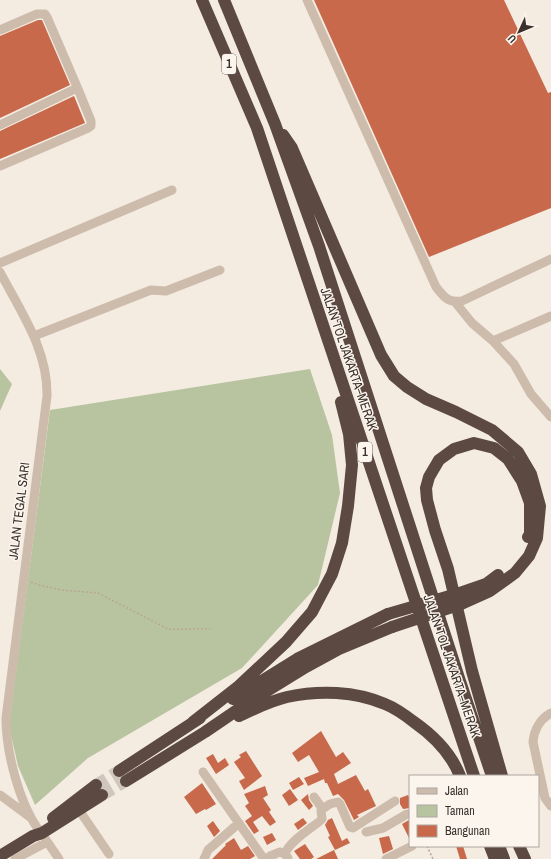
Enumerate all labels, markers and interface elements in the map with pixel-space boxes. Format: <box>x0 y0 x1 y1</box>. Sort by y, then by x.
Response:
north arrow <box>499 12 539 52</box>
text: U <box>505 32 519 46</box>
road number: 1 <box>222 54 236 74</box>
street label: JALAN TOL JAKARTA–MERAK <box>317 285 381 433</box>
road number: 1 <box>358 442 372 462</box>
street label: JALAN TEGAL SARI <box>5 461 33 561</box>
street label: JALAN TOL JAKARTA–MERAK <box>420 592 484 740</box>
legend <box>409 775 539 847</box>
text: Jalan <box>445 783 469 799</box>
text: Taman <box>445 803 475 819</box>
text: Bangunan <box>445 823 490 839</box>

